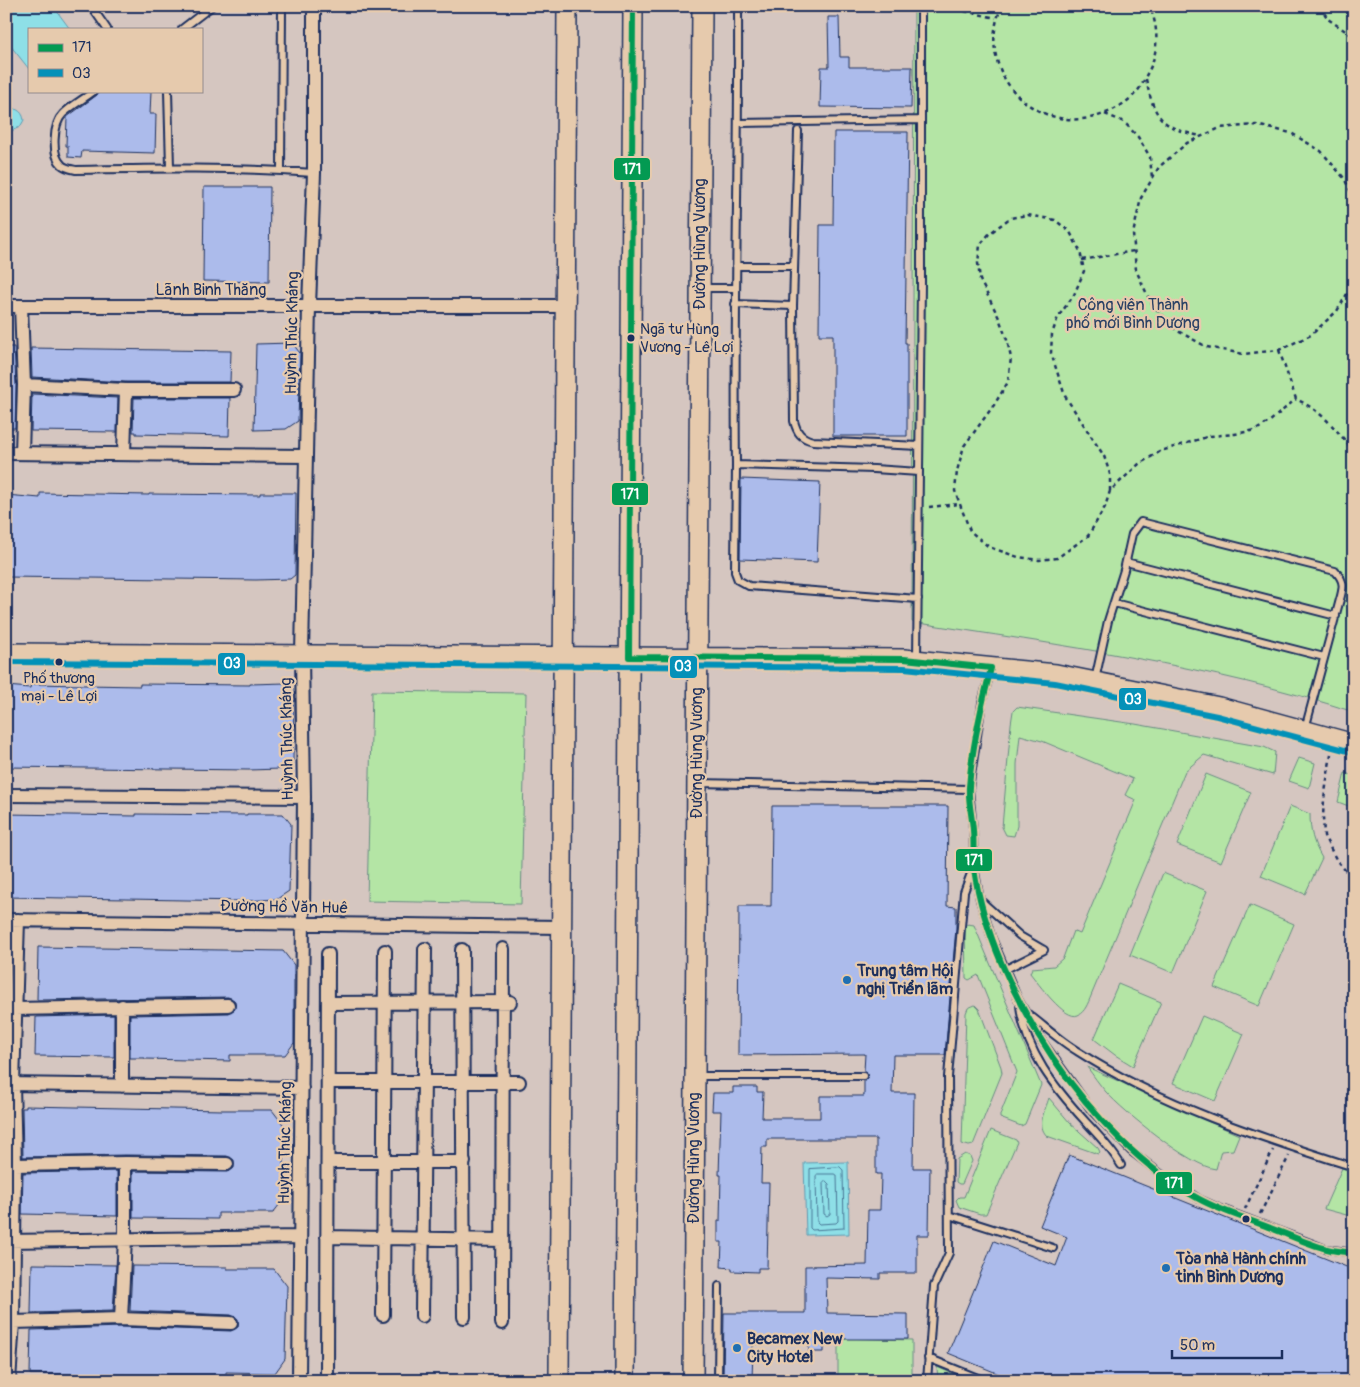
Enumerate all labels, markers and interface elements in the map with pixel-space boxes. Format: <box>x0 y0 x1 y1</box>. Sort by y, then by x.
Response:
legend <box>28 28 202 92</box>
text: 171 <box>72 38 92 57</box>
text: 03 <box>72 64 91 83</box>
line badge: 171 <box>613 157 651 181</box>
text: 171 <box>623 161 641 178</box>
street label: Đường Hùng Vương <box>690 178 710 310</box>
street label: Huỳnh Thúc Kháng <box>281 271 303 395</box>
street label: Lãnh Binh Thăng <box>156 280 266 300</box>
park label: Công viên Thành phố mới Bình Dương <box>1066 295 1200 333</box>
place label: Ngã tư Hùng Vương - Lê Lợi <box>640 320 734 357</box>
marker: Ngã tư Hùng Vương - Lê Lợi <box>626 333 636 343</box>
line badge: 171 <box>611 482 649 506</box>
text: 171 <box>621 486 639 503</box>
line badge: 03 <box>217 652 246 676</box>
text: 03 <box>223 655 241 672</box>
line badge: 03 <box>669 655 698 679</box>
marker: Phố thương mại - Lê Lợi <box>54 657 64 667</box>
text: 03 <box>674 658 692 675</box>
place label: Phố thương mại - Lê Lợi <box>21 669 97 706</box>
street label: Huỳnh Thúc Kháng <box>276 677 298 801</box>
street label: Đường Hùng Vương <box>687 687 707 819</box>
line badge: 03 <box>1118 687 1147 711</box>
text: 03 <box>1124 691 1142 708</box>
line badge: 171 <box>955 848 993 872</box>
text: 171 <box>965 852 983 869</box>
street label: Đường Hồ Văn Huê <box>220 896 348 918</box>
place label: Trung tâm Hội nghị Triển lãm <box>856 961 953 999</box>
marker: Trung tâm Hội nghị Triển lãm <box>841 974 853 986</box>
street label: Huỳnh Thúc Kháng <box>274 1081 296 1205</box>
street label: Đường Hùng Vương <box>684 1092 704 1224</box>
line badge: 171 <box>1155 1171 1193 1195</box>
text: 171 <box>1165 1175 1183 1192</box>
unlabelled marker <box>1241 1214 1251 1224</box>
place label: Tòa nhà Hành chính tỉnh Bình Dương <box>1175 1249 1307 1287</box>
marker: Tòa nhà Hành chính tỉnh Bình Dương <box>1160 1262 1172 1274</box>
scale bar <box>1172 1327 1282 1359</box>
place label: Becamex New City Hotel <box>747 1329 843 1367</box>
text: 50 m <box>1180 1336 1215 1355</box>
marker: Becamex New City Hotel <box>731 1342 743 1354</box>

